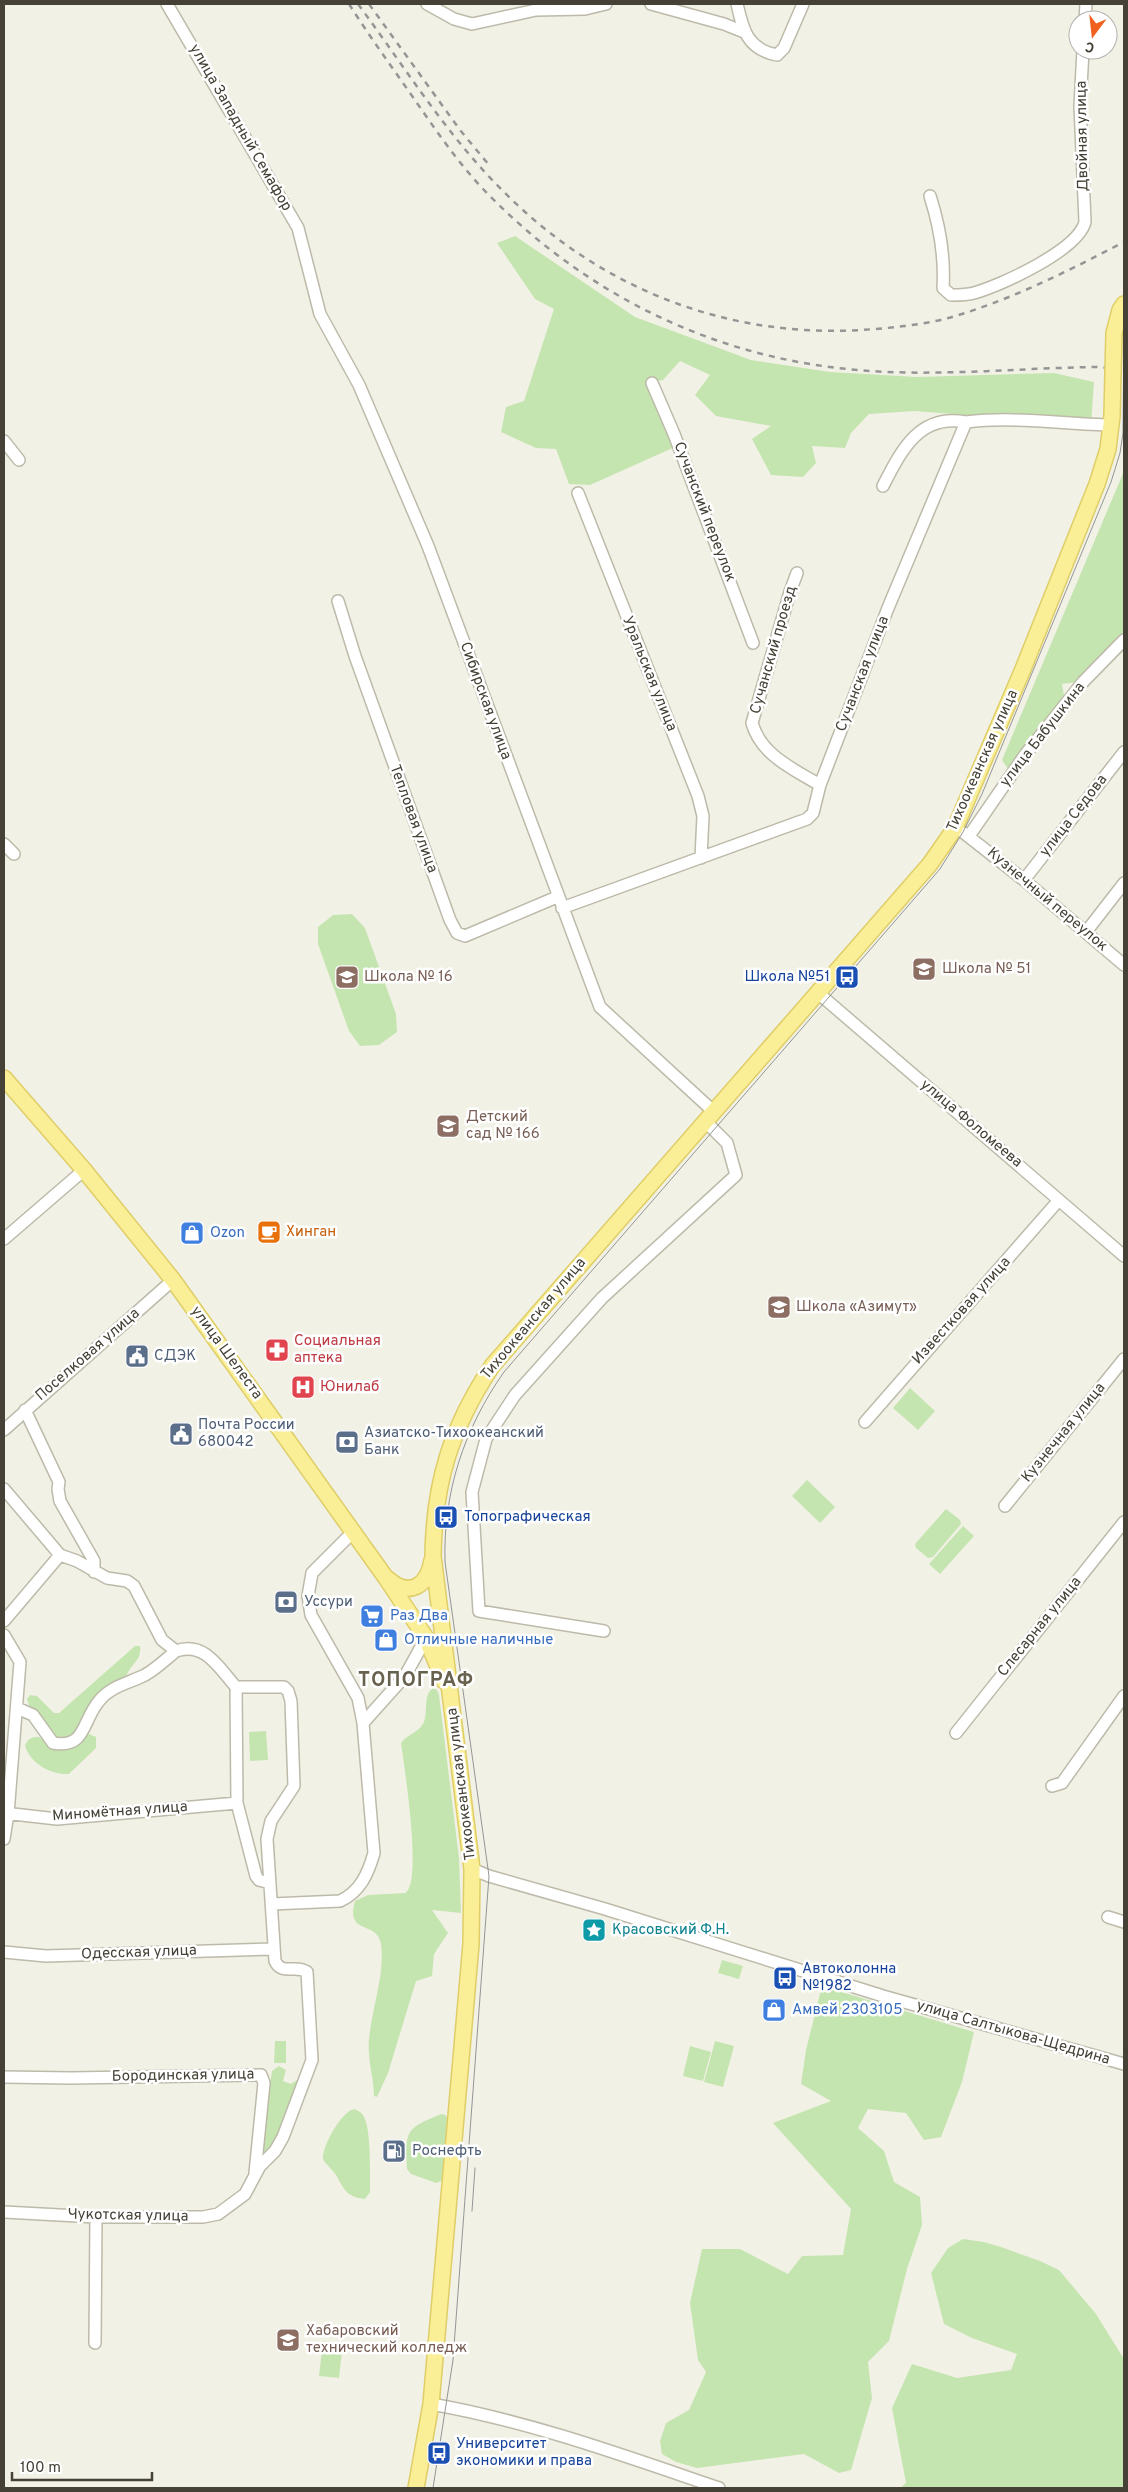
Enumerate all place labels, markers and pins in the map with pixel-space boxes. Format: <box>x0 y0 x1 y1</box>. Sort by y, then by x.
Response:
school or university icon: Школа № 51 <box>911 956 937 982</box>
place label: Школа № 51 <box>942 960 1031 979</box>
school or university icon: Школа № 16 <box>334 964 360 990</box>
bus stop icon: Школа №51 <box>834 964 860 990</box>
place label: Школа № 16 <box>364 968 453 987</box>
place label: Школа №51 <box>744 968 830 987</box>
place label: Детский сад № 166 <box>466 1108 540 1144</box>
school or university icon: Детский сад № 166 <box>435 1113 461 1139</box>
cafe icon: Хинган <box>256 1219 282 1245</box>
shop icon: Ozon <box>179 1220 205 1246</box>
place label: Хинган <box>286 1223 336 1242</box>
place label: Ozon <box>210 1224 245 1243</box>
school or university icon: Школа «Азимут» <box>766 1294 792 1320</box>
place label: Школа «Азимут» <box>796 1298 917 1317</box>
place label: Социальная аптека <box>294 1332 381 1368</box>
pharmacy icon: Социальная аптека <box>264 1337 290 1363</box>
public building icon: СДЭК <box>124 1343 150 1369</box>
place label: СДЭК <box>154 1347 196 1366</box>
hospital icon: Юнилаб <box>290 1374 316 1400</box>
place label: Юнилаб <box>320 1378 379 1397</box>
place label: Почта России 680042 <box>198 1416 295 1452</box>
public building icon: Почта России 680042 <box>168 1421 194 1447</box>
place label: Азиатско-Тихоокеанский Банк <box>364 1424 544 1460</box>
bank icon: Азиатско-Тихоокеанский Банк <box>334 1429 360 1455</box>
bus stop icon: Топографическая <box>433 1504 459 1530</box>
place label: Топографическая <box>464 1508 591 1527</box>
bank icon: Уссури <box>273 1589 299 1615</box>
place label: Уссури <box>304 1593 353 1612</box>
supermarket icon: Раз Два <box>359 1603 385 1629</box>
place label: Раз Два <box>390 1607 448 1626</box>
shop icon: Отличные наличные <box>373 1627 399 1653</box>
place label: Отличные наличные <box>404 1631 553 1650</box>
place icon: Красовский Ф.Н. <box>581 1917 607 1943</box>
place label: Красовский Ф.Н. <box>612 1921 729 1940</box>
place label: Автоколонна №1982 <box>802 1960 896 1996</box>
bus stop icon: Автоколонна №1982 <box>772 1965 798 1991</box>
shop icon: Амвей 2303105 <box>761 1997 787 2023</box>
place label: Амвей 2303105 <box>792 2001 903 2020</box>
fuel station icon: Роснефть <box>381 2138 407 2164</box>
place label: Роснефть <box>412 2142 482 2161</box>
place label: Хабаровский технический колледж <box>306 2322 467 2358</box>
school or university icon: Хабаровский технический колледж <box>275 2327 301 2353</box>
place label: Университет экономики и права <box>456 2435 592 2471</box>
bus stop icon: Университет экономики и права <box>426 2440 452 2466</box>

